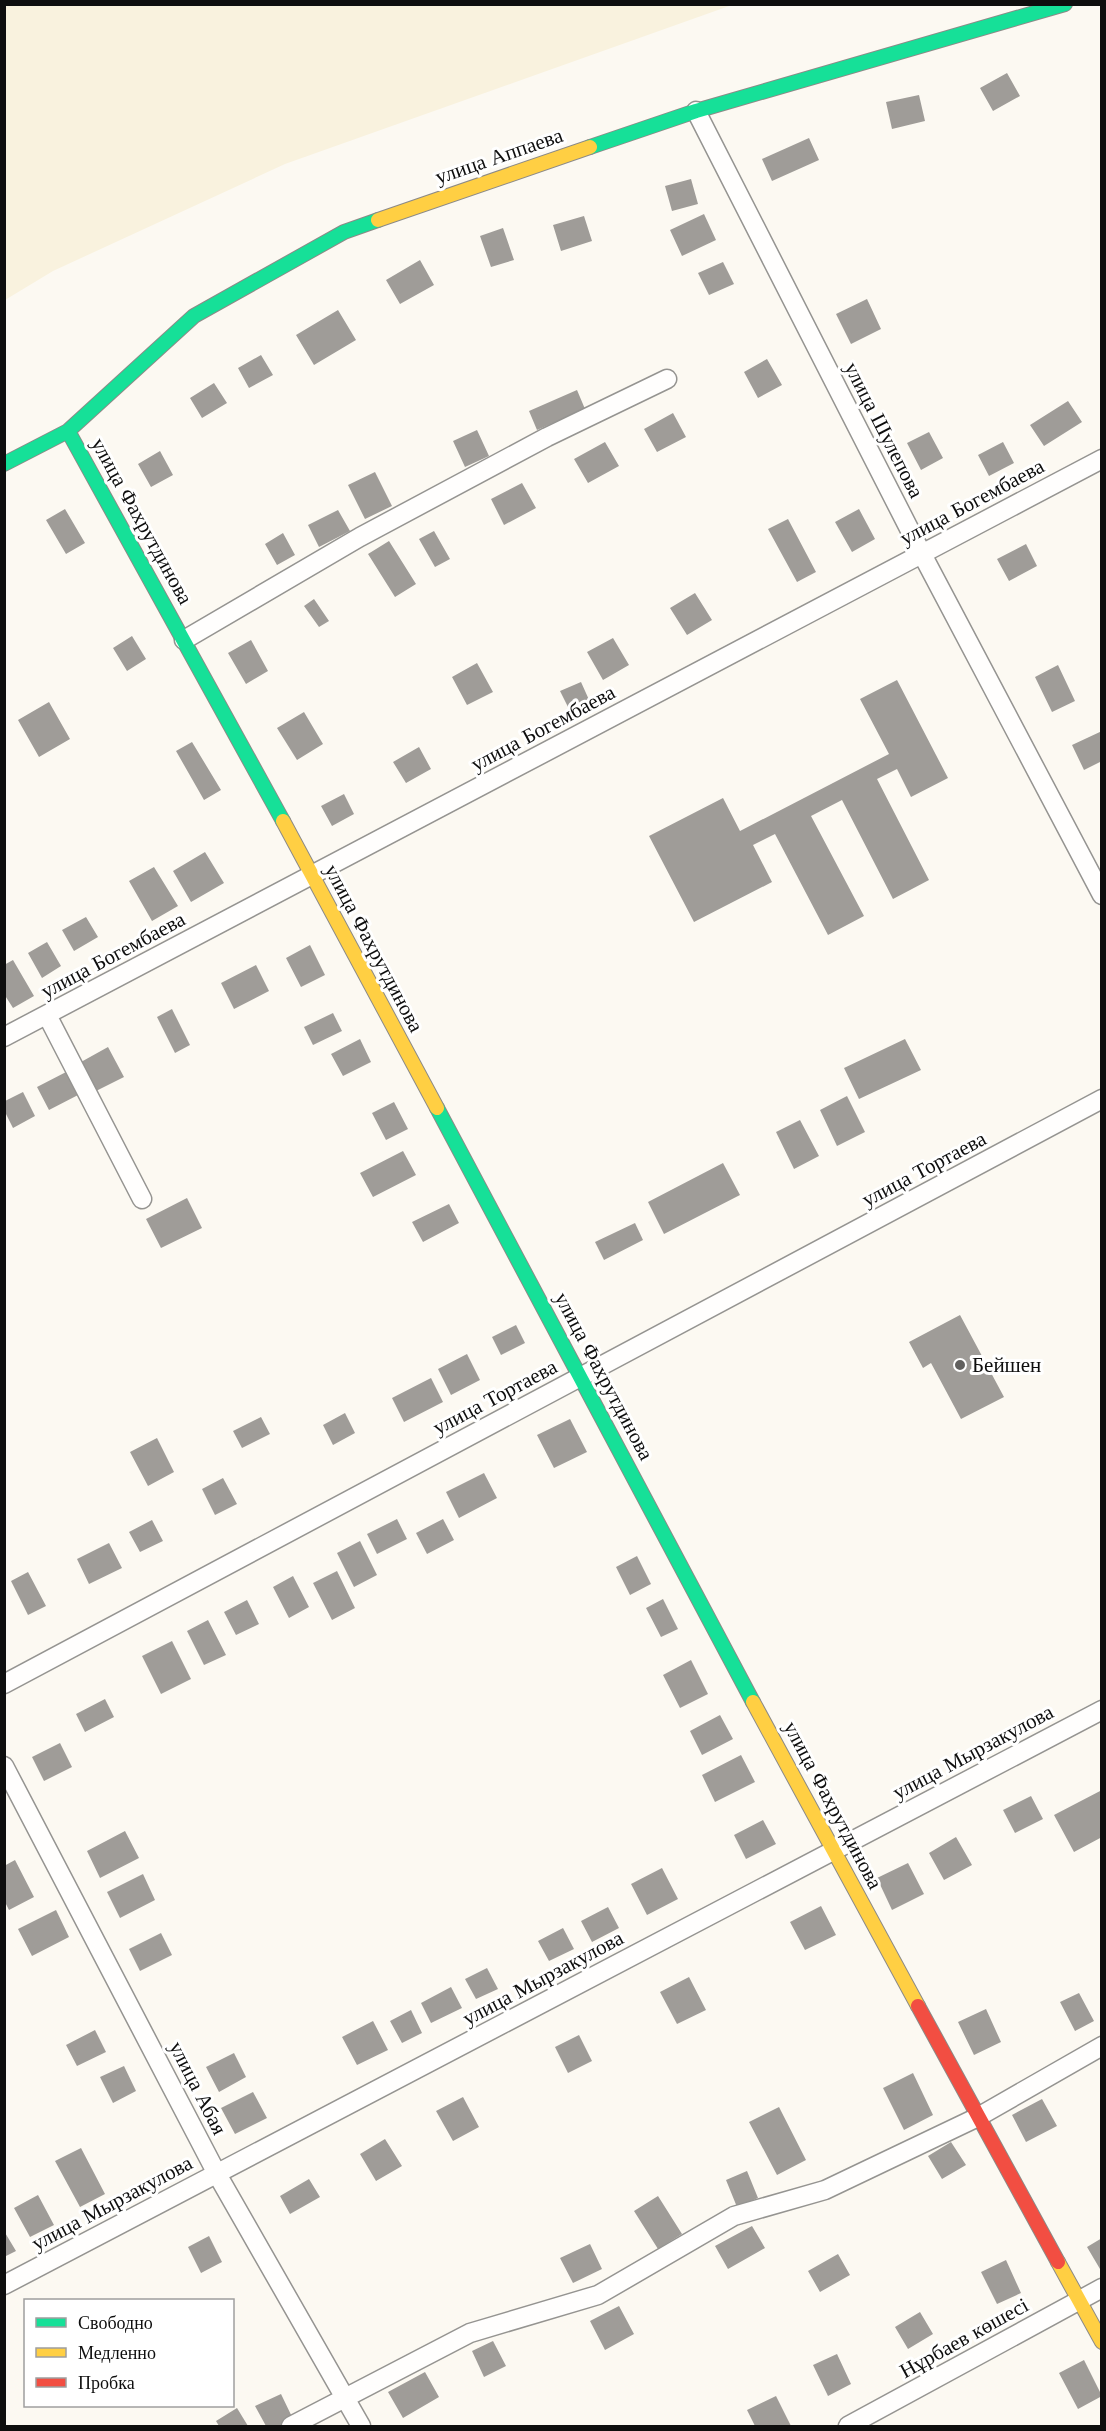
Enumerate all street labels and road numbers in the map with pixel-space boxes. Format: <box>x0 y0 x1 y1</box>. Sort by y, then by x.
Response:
street label: улица Аппаева <box>432 122 567 190</box>
street label: улица Шулепова <box>839 358 930 503</box>
street label: улица Фахрутдинова <box>85 433 199 609</box>
street label: улица Богембаева <box>895 453 1049 551</box>
street label: улица Богембаева <box>466 679 620 777</box>
street label: улица Фахрутдинова <box>319 860 430 1037</box>
street label: улица Богембаева <box>36 906 190 1004</box>
street label: улица Тортаева <box>857 1125 991 1213</box>
street label: улица Фахрутдинова <box>549 1288 660 1465</box>
street label: улица Тортаева <box>428 1353 562 1441</box>
street label: улица Мырзакулова <box>888 1698 1058 1805</box>
street label: улица Фахрутдинова <box>778 1717 889 1894</box>
street label: улица Мырзакулова <box>458 1924 628 2031</box>
street label: улица Абая <box>163 2037 233 2139</box>
street label: улица Мырзакулова <box>27 2149 197 2256</box>
street label: Нұрбаев көшесі <box>895 2292 1033 2384</box>

